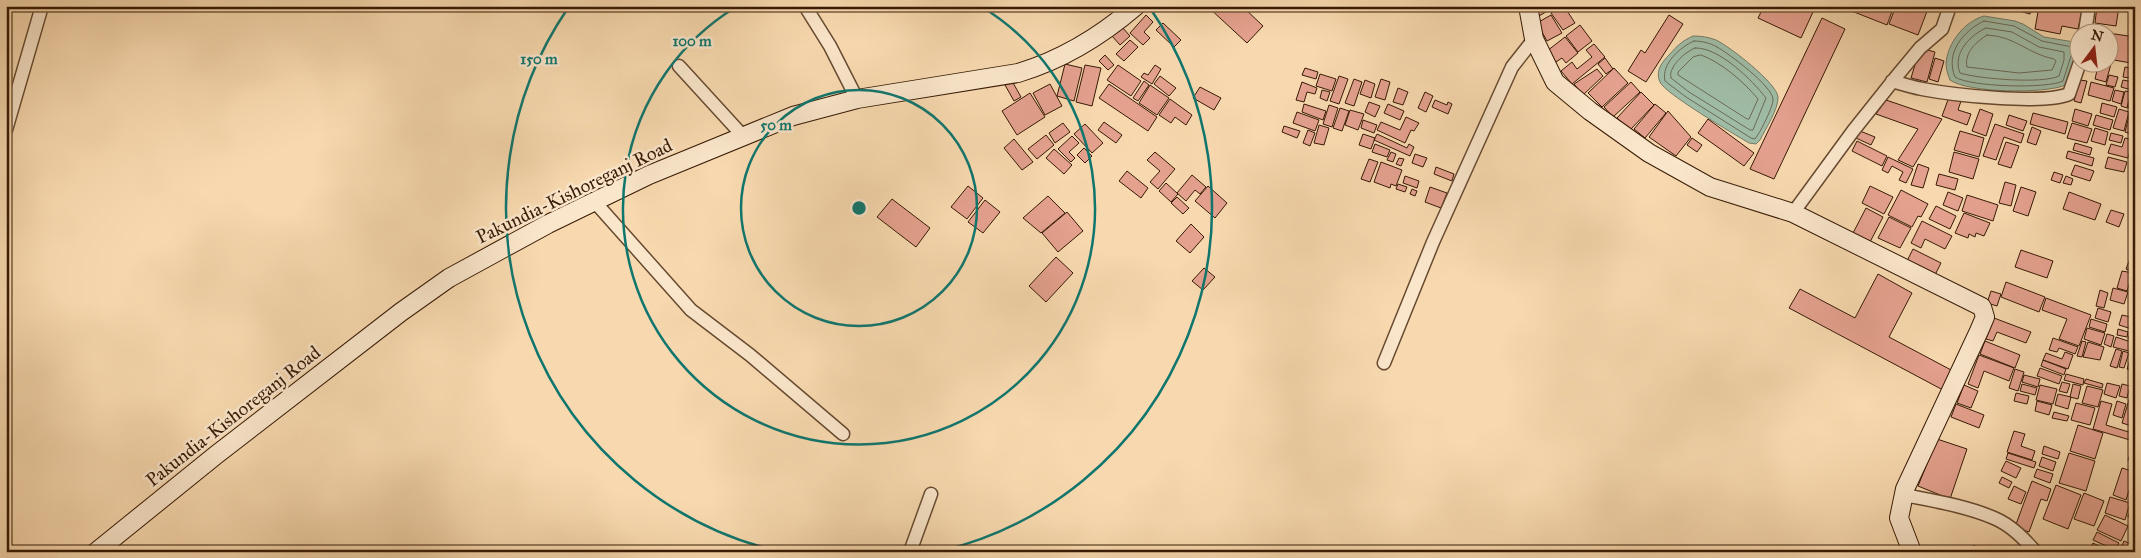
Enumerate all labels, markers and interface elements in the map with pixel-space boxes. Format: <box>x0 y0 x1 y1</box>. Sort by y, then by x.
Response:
north arrow <box>2068 22 2118 72</box>
text: N <box>2089 26 2105 46</box>
text: 100 m <box>672 32 712 50</box>
text: 150 m <box>520 50 558 68</box>
text: 50 m <box>760 116 792 134</box>
street label: Pakundia-Kishoreganj Road <box>472 133 677 249</box>
centre of rings <box>850 199 868 217</box>
street label: Pakundia-Kishoreganj Road <box>141 340 326 492</box>

